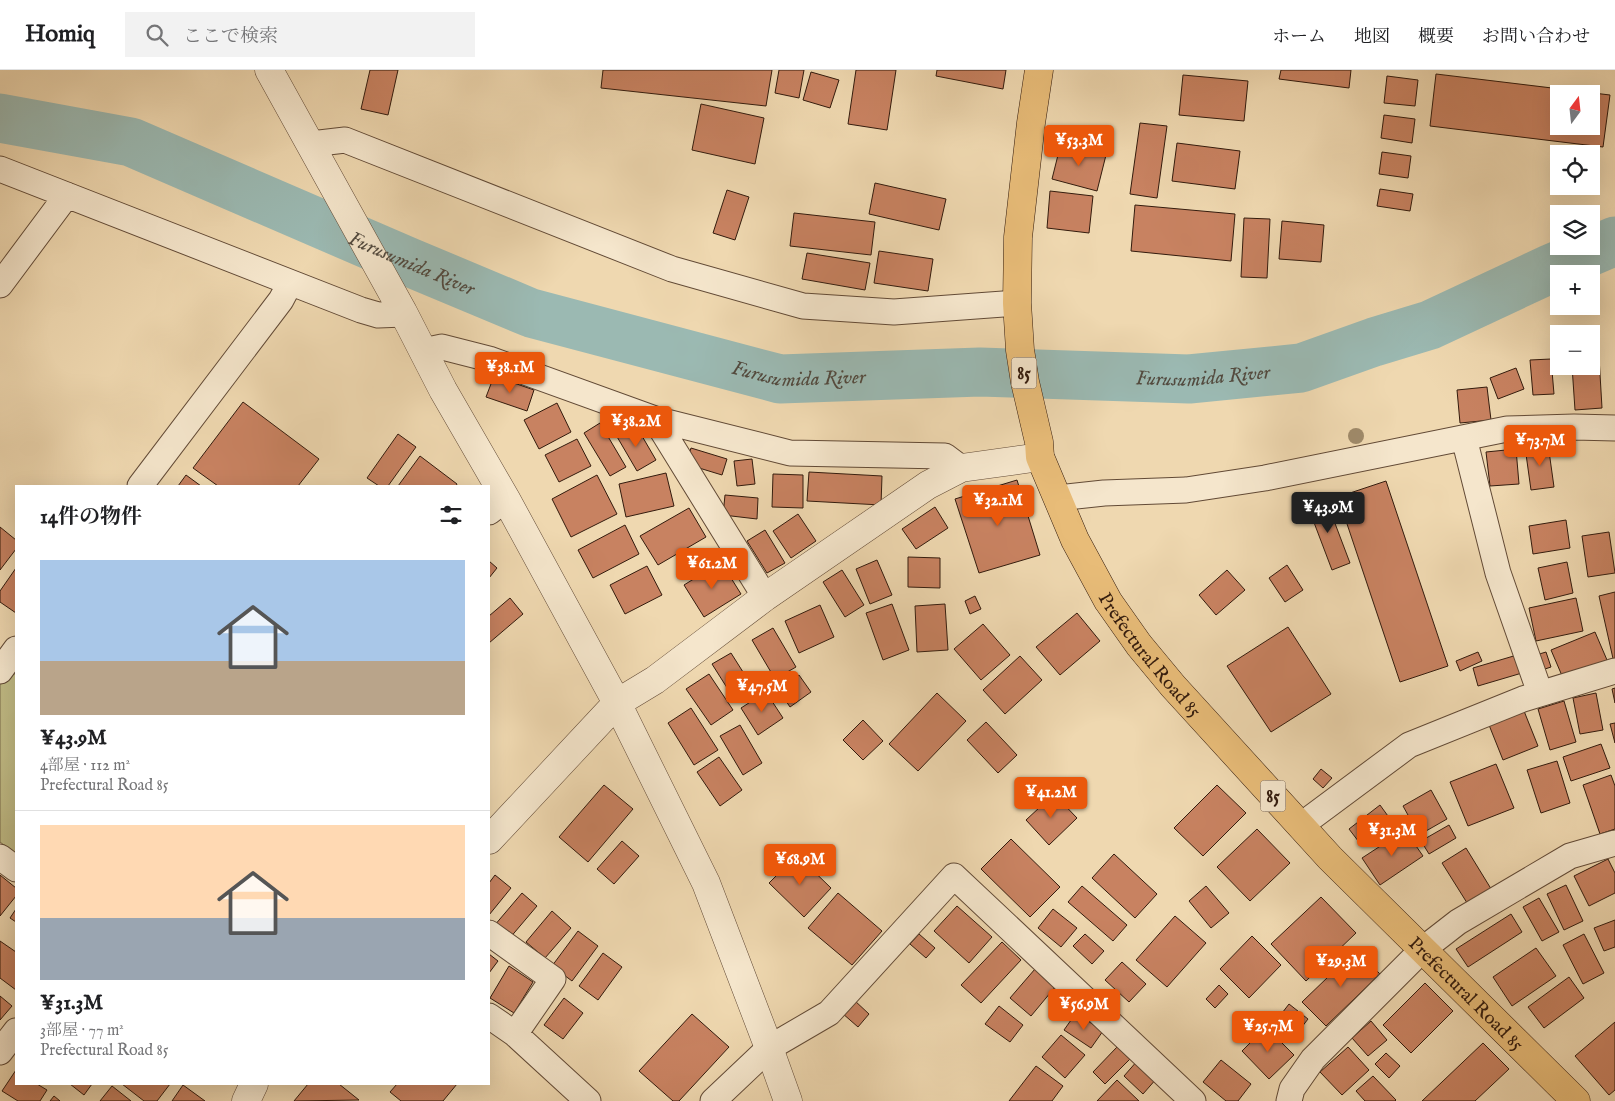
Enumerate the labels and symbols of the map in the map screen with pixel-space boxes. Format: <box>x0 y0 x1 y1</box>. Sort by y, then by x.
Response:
north arrow <box>1550 85 1600 135</box>
pin: ¥53.3M <box>1038 124 1120 167</box>
water label: Furusumida River <box>344 226 479 303</box>
pin: ¥38.1M <box>469 352 551 394</box>
water label: Furusumida River <box>729 356 867 393</box>
road number: 85 <box>1012 358 1036 388</box>
water label: Furusumida River <box>1135 360 1272 393</box>
pin: ¥38.2M <box>595 406 677 448</box>
pin: ¥73.7M <box>1499 424 1581 467</box>
pin: ¥32.1M <box>957 484 1039 527</box>
pin: ¥43.9M <box>1287 492 1369 534</box>
pin: ¥61.2M <box>671 548 753 590</box>
street label: Prefectural Road 85 <box>1092 589 1206 723</box>
pin: ¥47.5M <box>721 670 803 713</box>
pin: ¥41.2M <box>1010 776 1092 819</box>
road number: 85 <box>1260 780 1286 811</box>
pin: ¥31.3M <box>1351 814 1433 857</box>
pin: ¥68.9M <box>759 844 841 886</box>
street label: Prefectural Road 85 <box>1402 932 1528 1057</box>
pin: ¥29.3M <box>1300 946 1382 988</box>
pin: ¥56.9M <box>1043 988 1125 1031</box>
pin: ¥25.7M <box>1227 1010 1309 1053</box>

